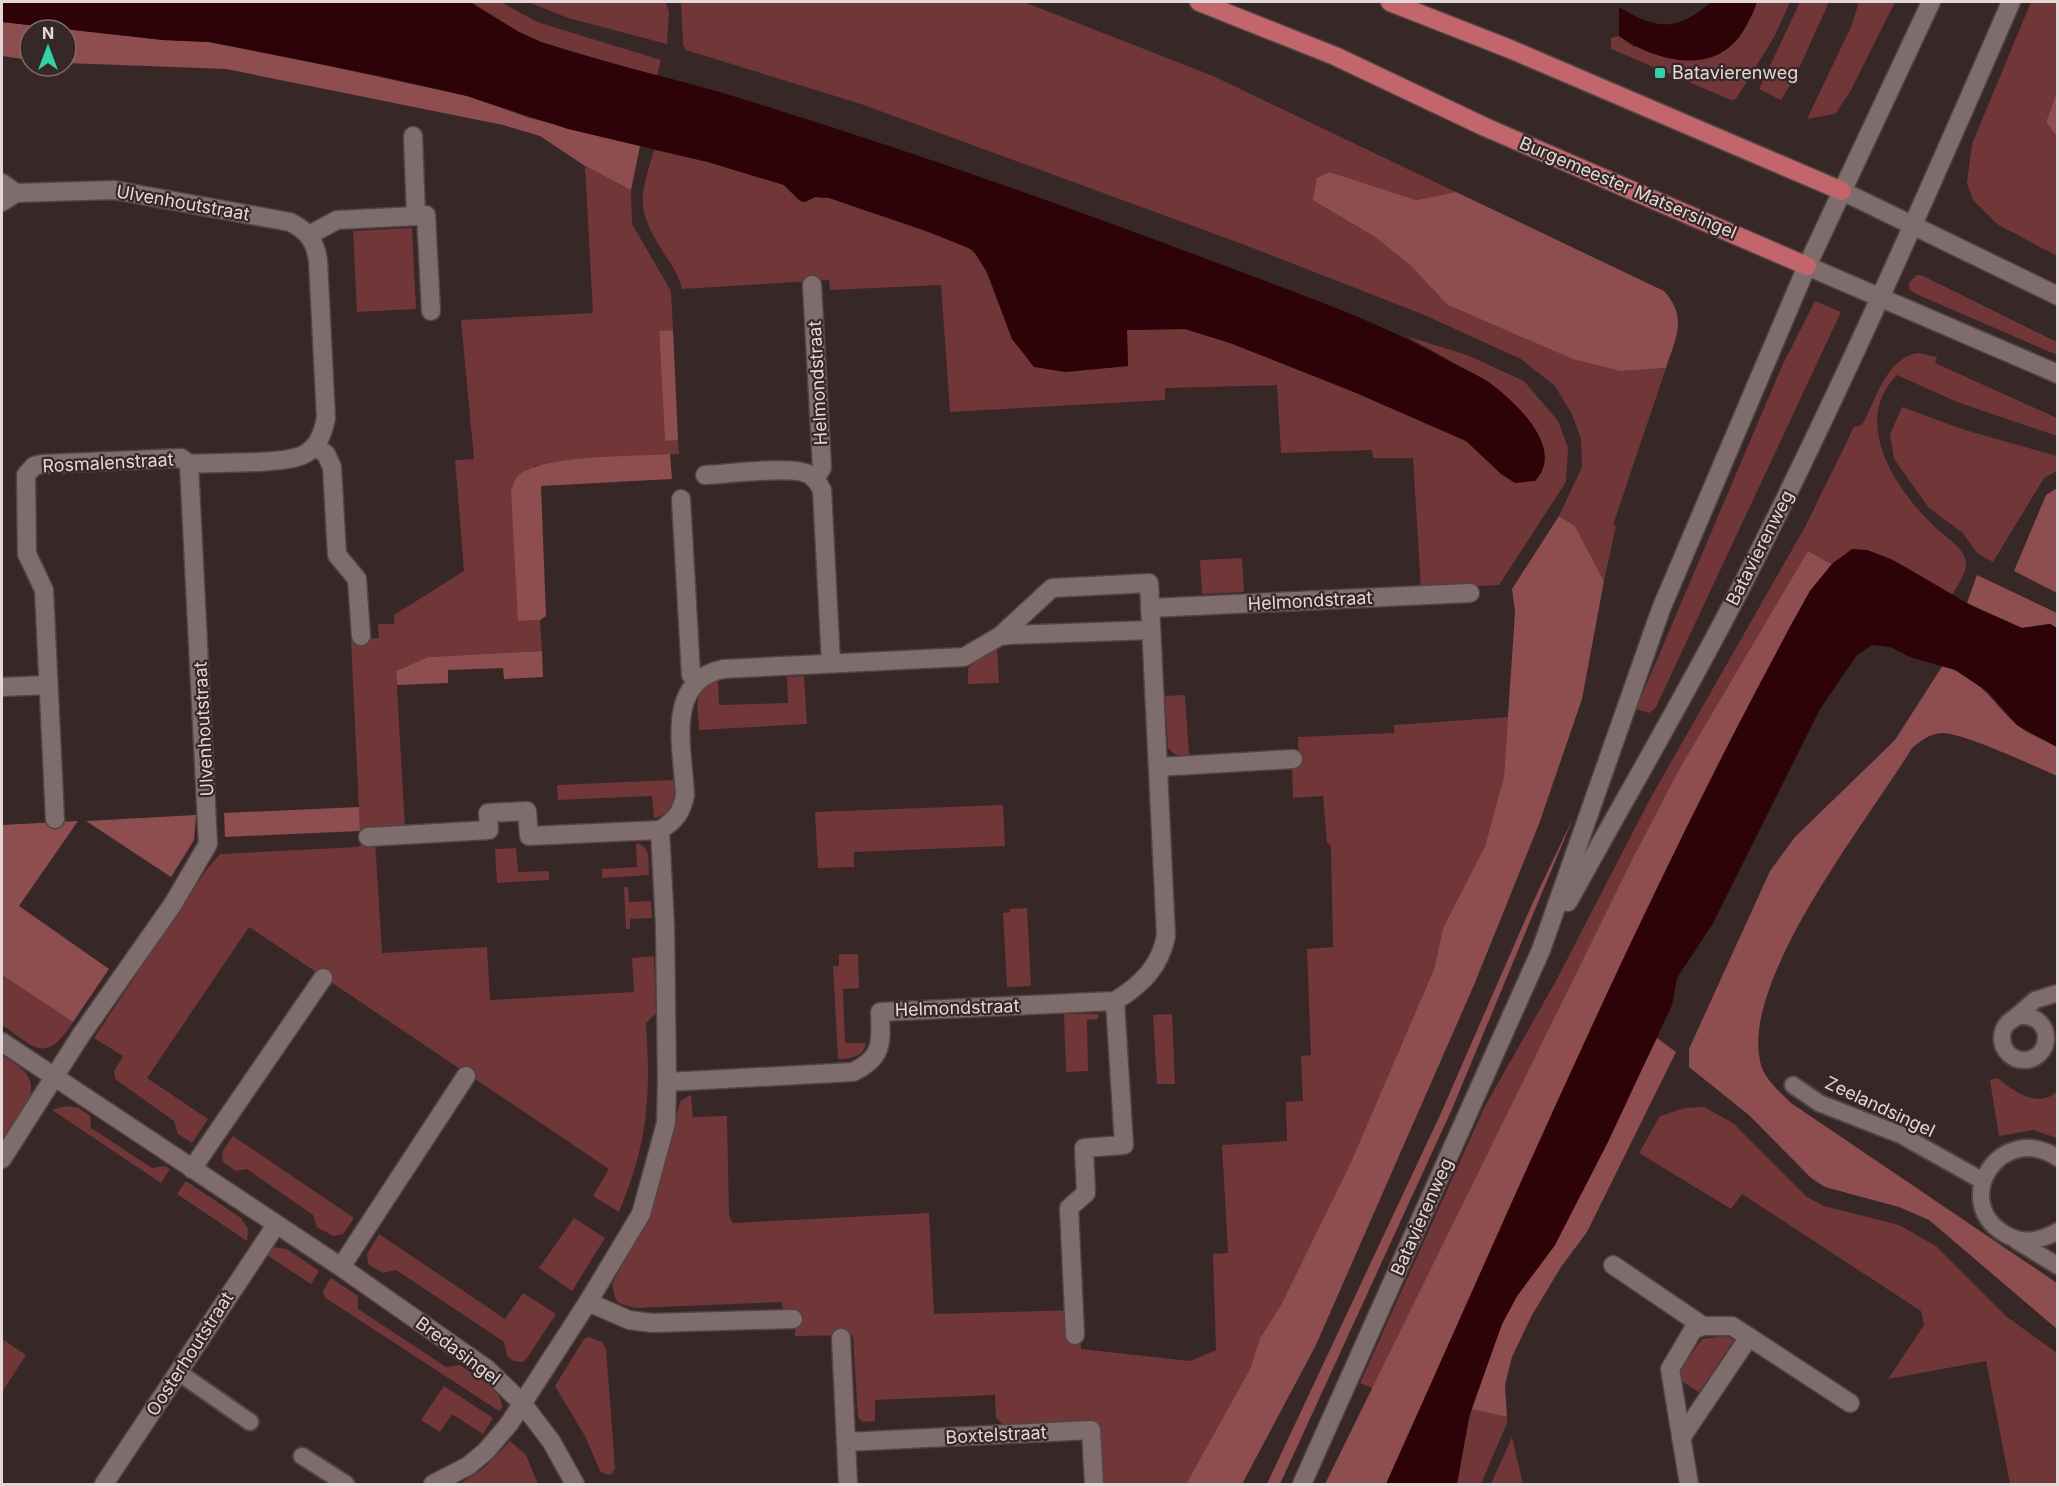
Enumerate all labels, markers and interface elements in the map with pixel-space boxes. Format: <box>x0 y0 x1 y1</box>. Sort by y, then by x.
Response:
north arrow <box>18 18 78 78</box>
text: N <box>42 23 54 43</box>
place label: Batavierenweg <box>1672 62 1798 83</box>
marker: Batavierenweg <box>1653 66 1667 80</box>
street label: Burgemeester Matsersingel <box>1516 132 1740 243</box>
street label: Ulvenhoutstraat <box>115 180 251 225</box>
street label: Helmondstraat <box>804 320 831 446</box>
street label: Rosmalenstraat <box>42 449 174 476</box>
street label: Batavierenweg <box>1722 487 1798 609</box>
street label: Helmondstraat <box>1247 587 1373 614</box>
street label: Ulvenhoutstraat <box>189 661 218 797</box>
street label: Helmondstraat <box>894 995 1020 1020</box>
street label: Zeelandsingel <box>1822 1072 1938 1141</box>
street label: Batavierenweg <box>1386 1155 1457 1279</box>
street label: Oosterhoutstraat <box>142 1288 237 1420</box>
street label: Bredasingel <box>412 1312 505 1389</box>
street label: Boxtelstraat <box>945 1421 1047 1448</box>

